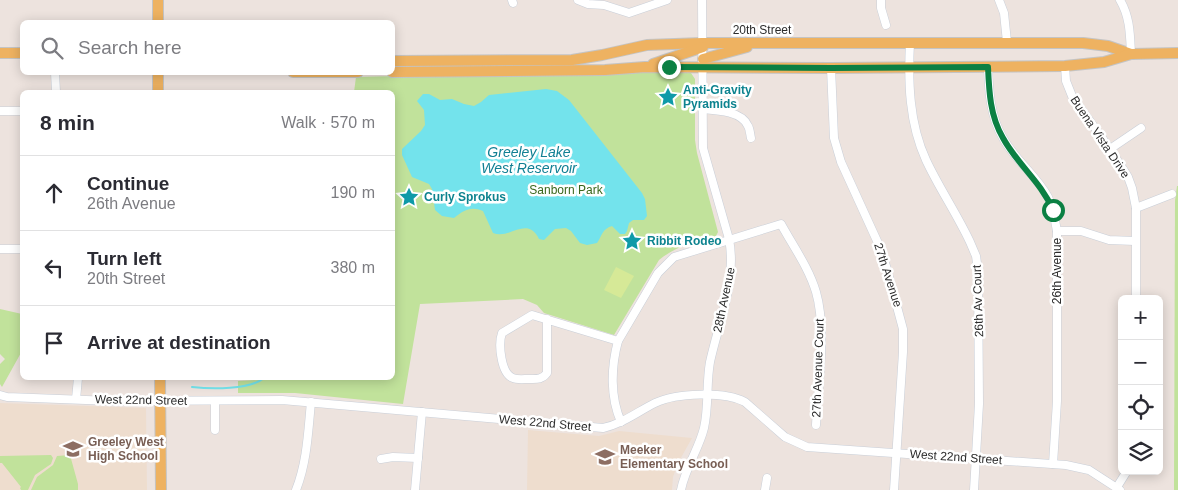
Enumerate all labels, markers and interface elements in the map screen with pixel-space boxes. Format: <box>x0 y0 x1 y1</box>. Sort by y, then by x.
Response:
search box <box>20 20 395 75</box>
street label: 20th Street <box>733 23 792 37</box>
icon: search <box>38 34 66 62</box>
text: Search here <box>78 37 182 58</box>
route end <box>658 56 681 79</box>
place label: Anti-Gravity Pyramids <box>683 83 752 111</box>
place icon: Anti-Gravity Pyramids <box>657 86 679 108</box>
street label: Buena Vista Drive <box>1067 93 1133 181</box>
text: 8 min <box>40 111 95 134</box>
text: Walk · 570 m <box>281 114 375 131</box>
water label: Greeley Lake West Reservoir <box>481 144 578 176</box>
text: Continue <box>87 173 169 194</box>
icon: ahead <box>40 179 68 207</box>
park label: Sanborn Park <box>529 183 604 197</box>
text: 190 m <box>331 184 375 201</box>
place icon: Curly Sprokus <box>398 186 420 208</box>
place label: Curly Sprokus <box>424 190 506 204</box>
text: 26th Avenue <box>87 195 176 212</box>
route start <box>1042 199 1065 222</box>
place icon: Ribbit Rodeo <box>621 230 643 252</box>
place label: Ribbit Rodeo <box>647 234 722 248</box>
street label: 26th Avenue <box>1050 237 1064 304</box>
street label: 27th Avenue <box>871 241 905 309</box>
text: Turn left <box>87 248 162 269</box>
icon: left <box>40 254 68 282</box>
text: 380 m <box>331 259 375 276</box>
street label: 26th Av Court <box>970 264 986 337</box>
street label: 28th Avenue <box>710 266 738 334</box>
text: 20th Street <box>87 270 165 287</box>
map controls <box>1118 295 1163 475</box>
button: + <box>1118 295 1163 340</box>
street label: 27th Avenue Court <box>809 318 827 418</box>
icon: arrive <box>40 329 68 357</box>
text: Arrive at destination <box>87 332 271 353</box>
button: − <box>1118 340 1163 385</box>
button: locate <box>1118 385 1163 430</box>
street label: West 22nd Street <box>95 392 188 408</box>
street label: West 22nd Street <box>498 412 592 434</box>
button: layers <box>1118 430 1163 475</box>
place label: Greeley West High School <box>88 435 164 463</box>
school or university icon: Greeley West High School <box>62 438 84 460</box>
place label: Meeker Elementary School <box>620 443 728 471</box>
school or university icon: Meeker Elementary School <box>594 446 616 468</box>
street label: West 22nd Street <box>909 447 1003 467</box>

